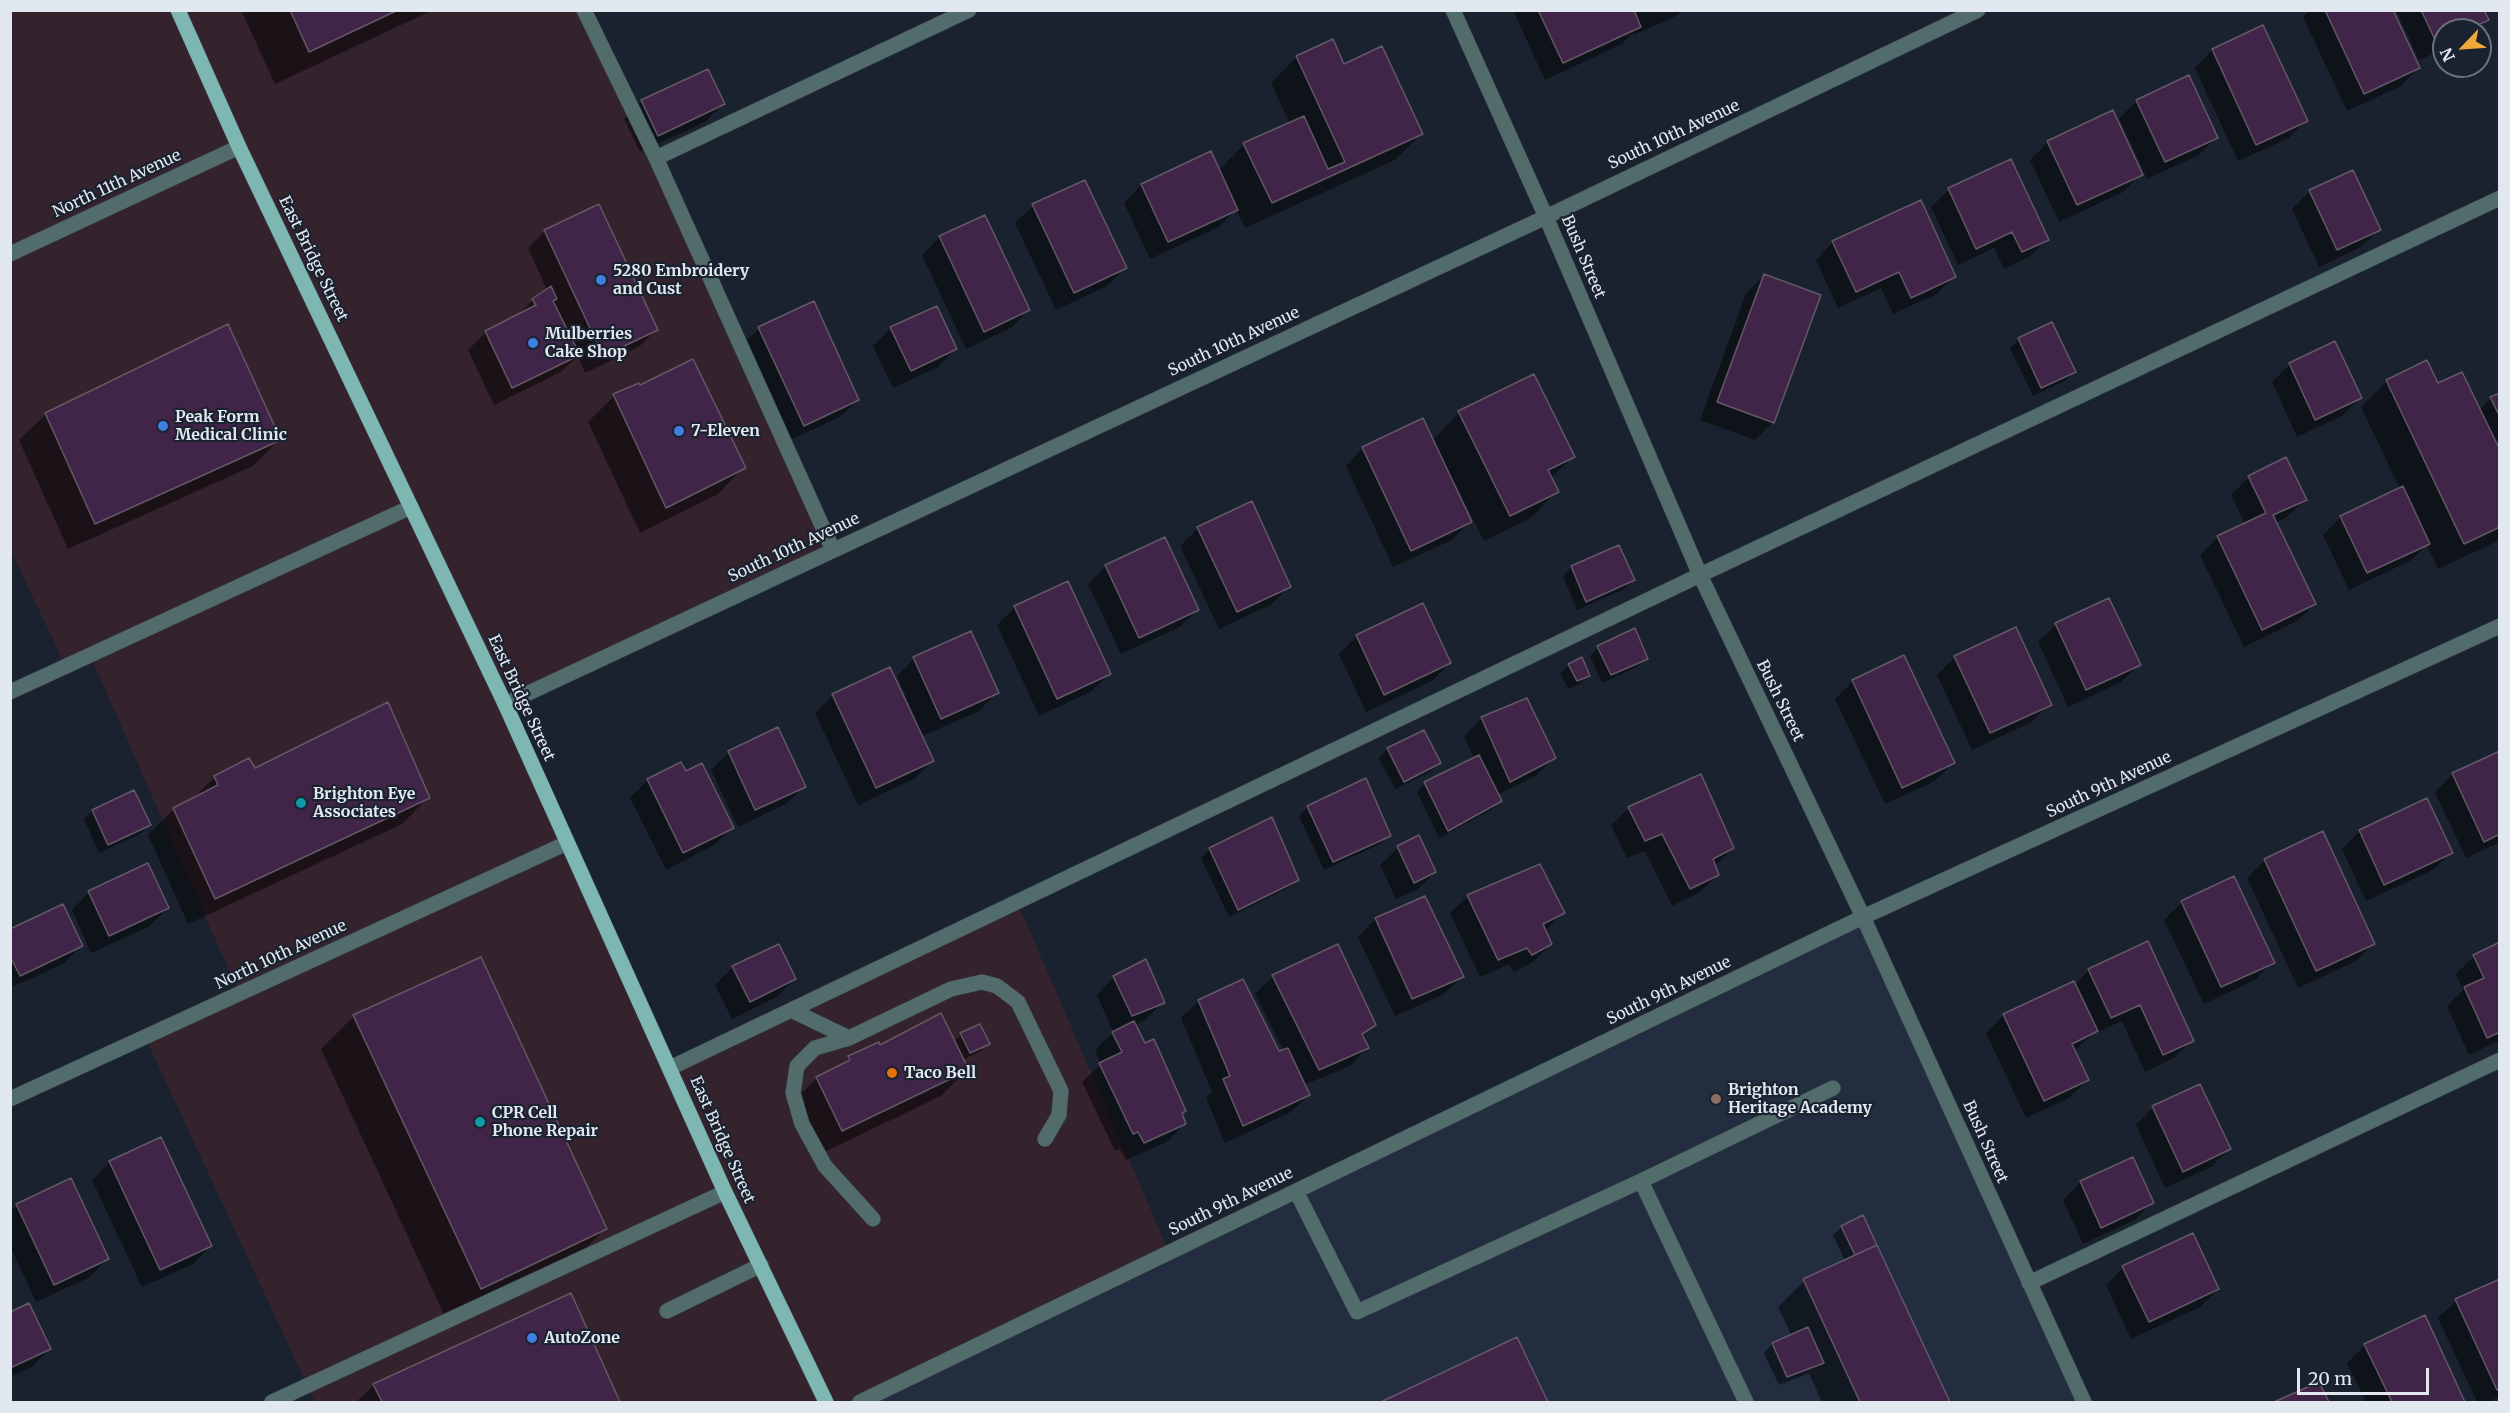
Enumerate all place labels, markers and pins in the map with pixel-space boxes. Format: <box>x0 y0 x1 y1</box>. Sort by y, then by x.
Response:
place label: 5280 Embroidery and Cust <box>613 261 749 299</box>
marker: 5280 Embroidery and Cust <box>594 273 608 287</box>
place label: Mulberries Cake Shop <box>545 324 632 362</box>
marker: Mulberries Cake Shop <box>526 336 540 350</box>
place label: Peak Form Medical Clinic <box>175 407 287 445</box>
marker: Peak Form Medical Clinic <box>156 419 170 433</box>
place label: 7-Eleven <box>691 421 760 441</box>
marker: 7-Eleven <box>672 424 686 438</box>
place label: Brighton Eye Associates <box>313 784 416 822</box>
marker: Brighton Eye Associates <box>294 796 308 810</box>
place label: Taco Bell <box>904 1063 976 1083</box>
marker: Taco Bell <box>885 1066 899 1080</box>
place label: Brighton Heritage Academy <box>1728 1080 1872 1118</box>
marker: Brighton Heritage Academy <box>1709 1092 1723 1106</box>
place label: CPR Cell Phone Repair <box>492 1103 598 1141</box>
marker: CPR Cell Phone Repair <box>473 1115 487 1129</box>
place label: AutoZone <box>544 1328 620 1348</box>
marker: AutoZone <box>525 1331 539 1345</box>

